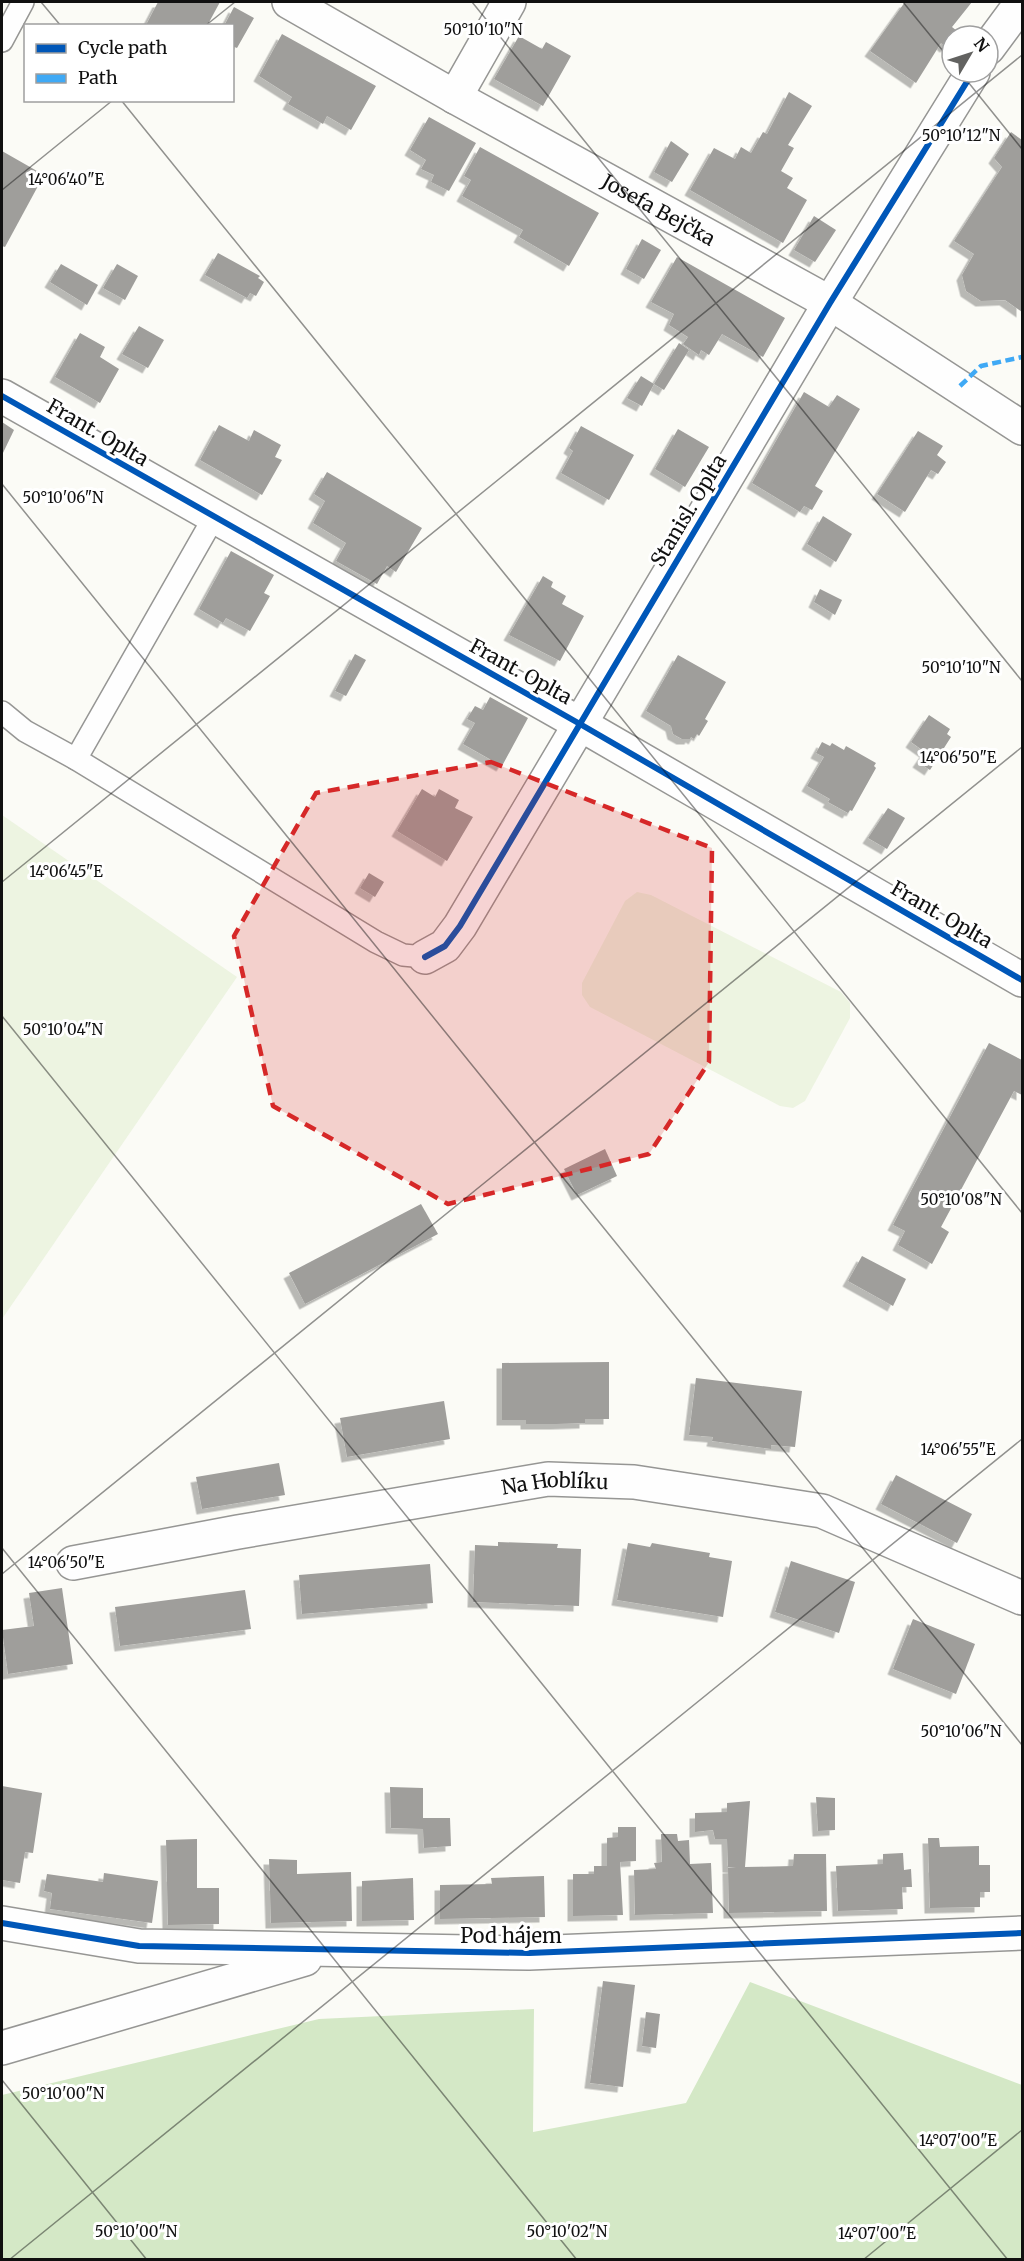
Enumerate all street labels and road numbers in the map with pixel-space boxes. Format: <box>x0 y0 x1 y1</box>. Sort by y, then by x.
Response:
street label: Josefa Bejčka <box>597 167 720 250</box>
street label: Frant. Oplta <box>43 393 153 471</box>
street label: Stanisl. Oplta <box>645 449 732 571</box>
street label: Frant. Oplta <box>465 633 577 709</box>
street label: Frant. Oplta <box>887 875 997 953</box>
street label: Na Hoblíku <box>499 1466 609 1499</box>
street label: Pod hájem <box>460 1923 562 1948</box>

